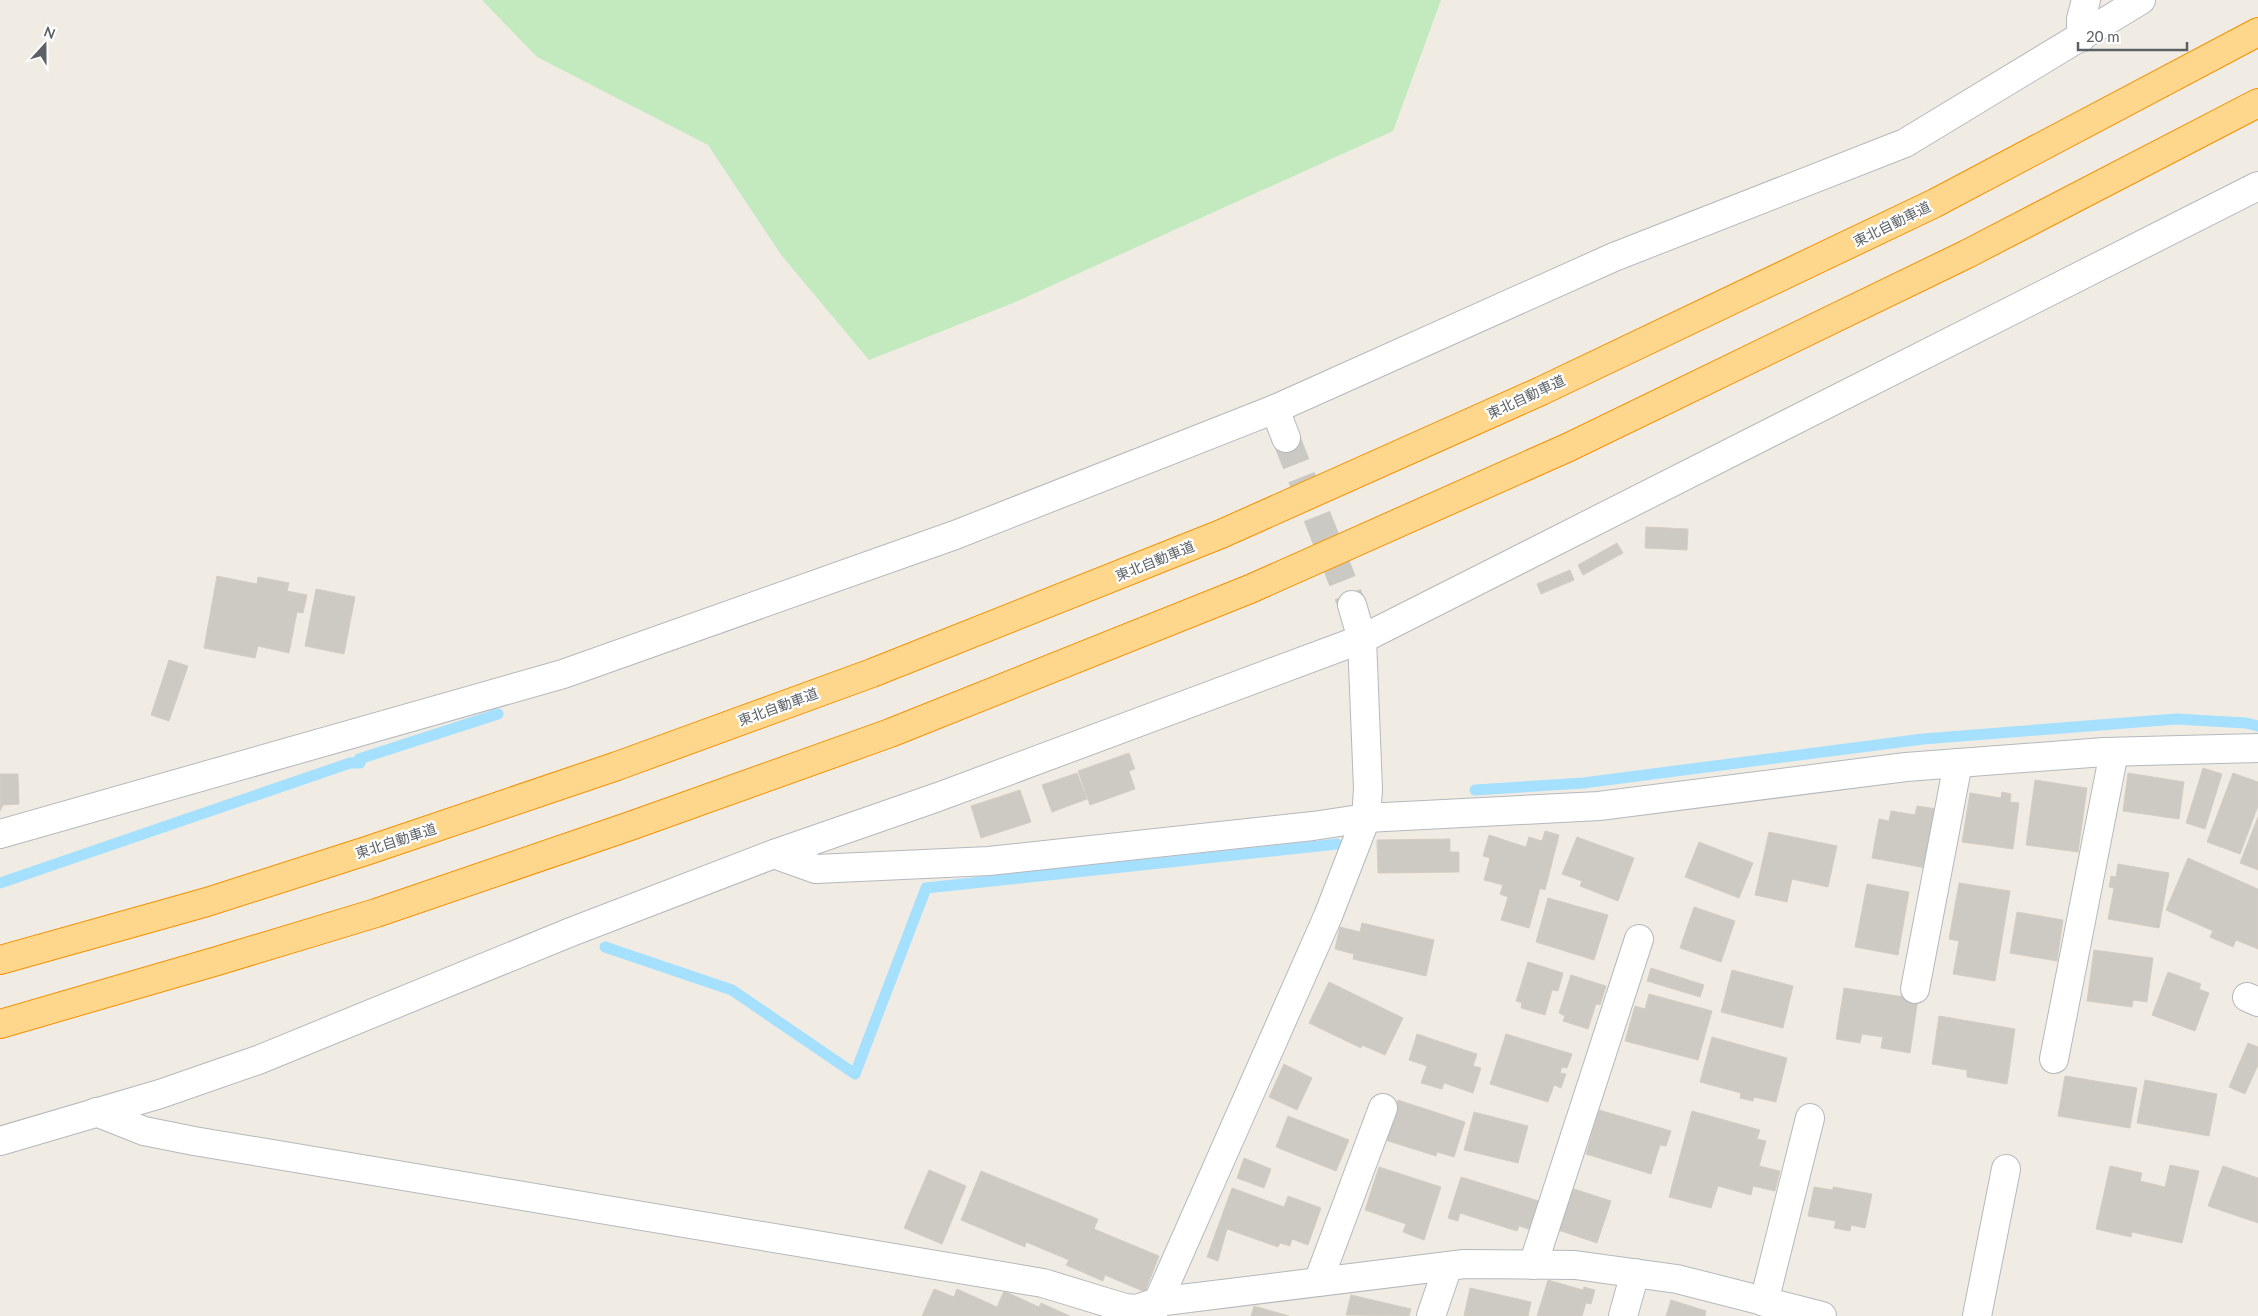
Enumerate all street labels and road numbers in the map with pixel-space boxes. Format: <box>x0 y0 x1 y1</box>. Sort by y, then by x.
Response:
street label: 東北自動車道 <box>1850 197 1933 250</box>
street label: 東北自動車道 <box>1484 371 1567 422</box>
street label: 東北自動車道 <box>1113 537 1197 584</box>
street label: 東北自動車道 <box>735 684 820 729</box>
street label: 東北自動車道 <box>353 819 438 862</box>

